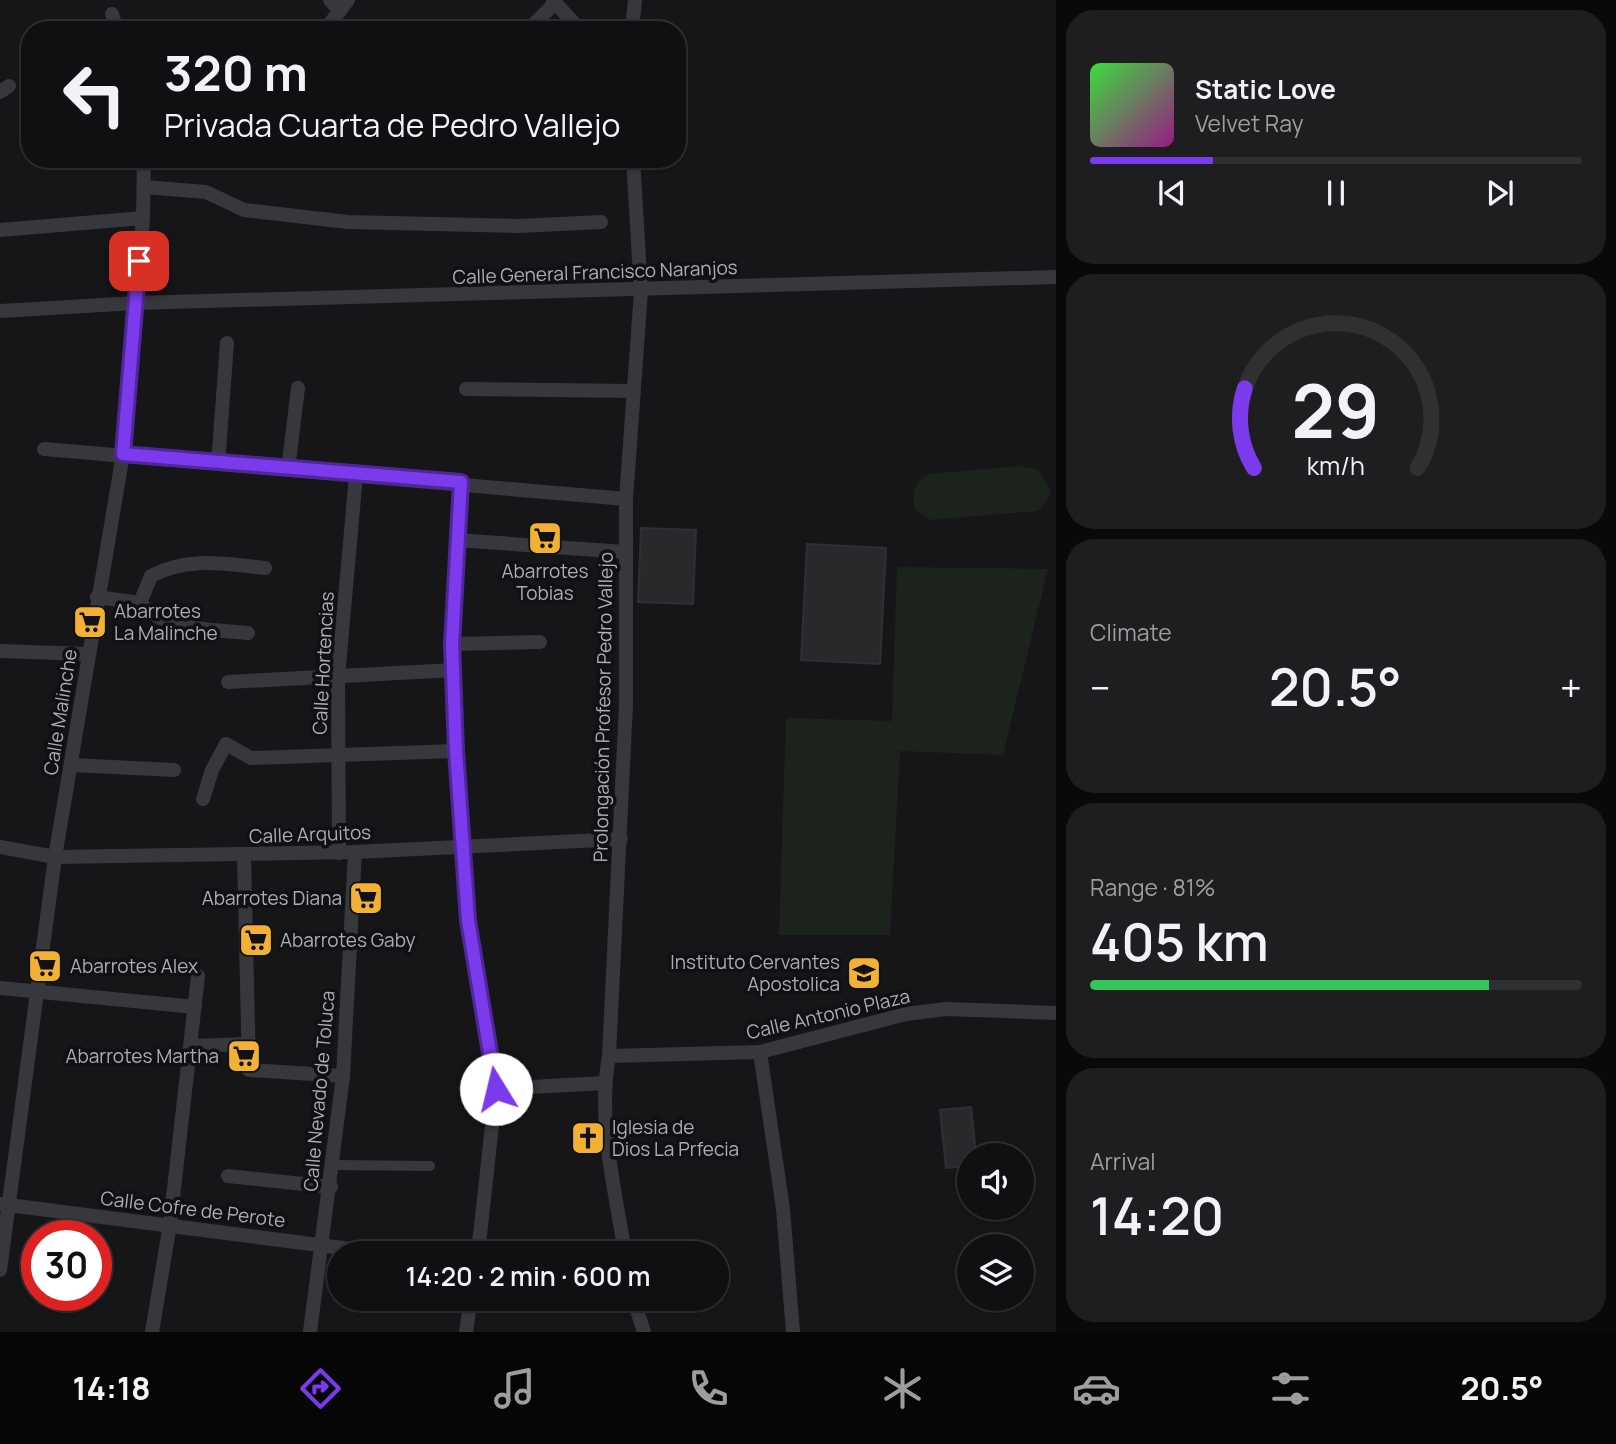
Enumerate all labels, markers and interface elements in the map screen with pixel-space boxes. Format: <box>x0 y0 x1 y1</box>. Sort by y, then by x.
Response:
text: 320 m <box>164 39 308 106</box>
icon: left <box>49 49 140 140</box>
text: Static Love <box>1195 71 1336 107</box>
text: Privada Cuarta de Pedro Vallejo <box>164 103 621 147</box>
text: Velvet Ray <box>1195 107 1304 139</box>
icon: previous <box>1153 174 1191 212</box>
icon: pause <box>1317 174 1355 212</box>
icon: next <box>1481 174 1519 212</box>
pin <box>109 231 169 291</box>
icon: arrive <box>120 242 158 280</box>
street label: Calle General Francisco Naranjos <box>452 254 738 290</box>
text: 29 <box>1292 360 1380 460</box>
text: km/h <box>1307 447 1365 482</box>
supermarket icon: Abarrotes Tobias <box>526 519 564 557</box>
street label: Prolongación Profesor Pedro Vallejo <box>587 552 619 862</box>
place label: Abarrotes Tobias <box>502 558 588 606</box>
street label: Calle Hortencias <box>306 591 340 735</box>
place label: Abarrotes La Malinche <box>114 598 218 646</box>
supermarket icon: Abarrotes La Malinche <box>71 603 109 641</box>
text: Climate <box>1090 616 1172 648</box>
street label: Calle Malinche <box>37 647 83 777</box>
text: 20.5° <box>1269 651 1402 722</box>
text: − <box>1090 661 1111 713</box>
text: + <box>1560 661 1582 713</box>
street label: Calle Arquitos <box>249 819 372 849</box>
text: Range · 81% <box>1090 871 1215 903</box>
supermarket icon: Abarrotes Diana <box>347 879 385 917</box>
place label: Abarrotes Diana <box>202 885 342 911</box>
text: 405 km <box>1090 906 1269 977</box>
supermarket icon: Abarrotes Gaby <box>237 921 275 959</box>
place label: Abarrotes Gaby <box>280 927 415 953</box>
supermarket icon: Abarrotes Alex <box>26 947 64 985</box>
place label: Instituto Cervantes Apostolica <box>670 949 840 997</box>
place label: Abarrotes Alex <box>70 953 198 979</box>
school or university icon: Instituto Cervantes Apostolica <box>845 954 883 992</box>
street label: Calle Antonio Plaza <box>744 983 912 1045</box>
street label: Calle Nevado de Toluca <box>297 989 341 1193</box>
supermarket icon: Abarrotes Martha <box>225 1037 263 1075</box>
place label: Abarrotes Martha <box>65 1043 219 1069</box>
position arrow <box>459 1052 533 1126</box>
place label: Iglesia de Dios La Prfecia <box>612 1114 739 1162</box>
church icon: Iglesia de Dios La Prfecia <box>569 1119 607 1157</box>
map controls <box>957 1143 1034 1311</box>
button: sound <box>957 1143 1034 1220</box>
text: Arrival <box>1090 1145 1156 1177</box>
text: 14:20 <box>1090 1180 1224 1251</box>
street label: Calle Cofre de Perote <box>99 1185 287 1233</box>
speed limit sign: 30 <box>21 1220 112 1311</box>
button: layers <box>957 1234 1034 1311</box>
text: 14:20 · 2 min · 600 m <box>405 1258 651 1294</box>
icon: directions <box>296 1364 345 1413</box>
icon: music <box>490 1364 539 1413</box>
icon: phone <box>684 1364 733 1413</box>
icon: climate <box>878 1364 927 1413</box>
icon: car <box>1072 1364 1121 1413</box>
icon: filters <box>1266 1364 1315 1413</box>
text: 14:18 <box>73 1366 151 1410</box>
text: 20.5° <box>1460 1366 1543 1410</box>

